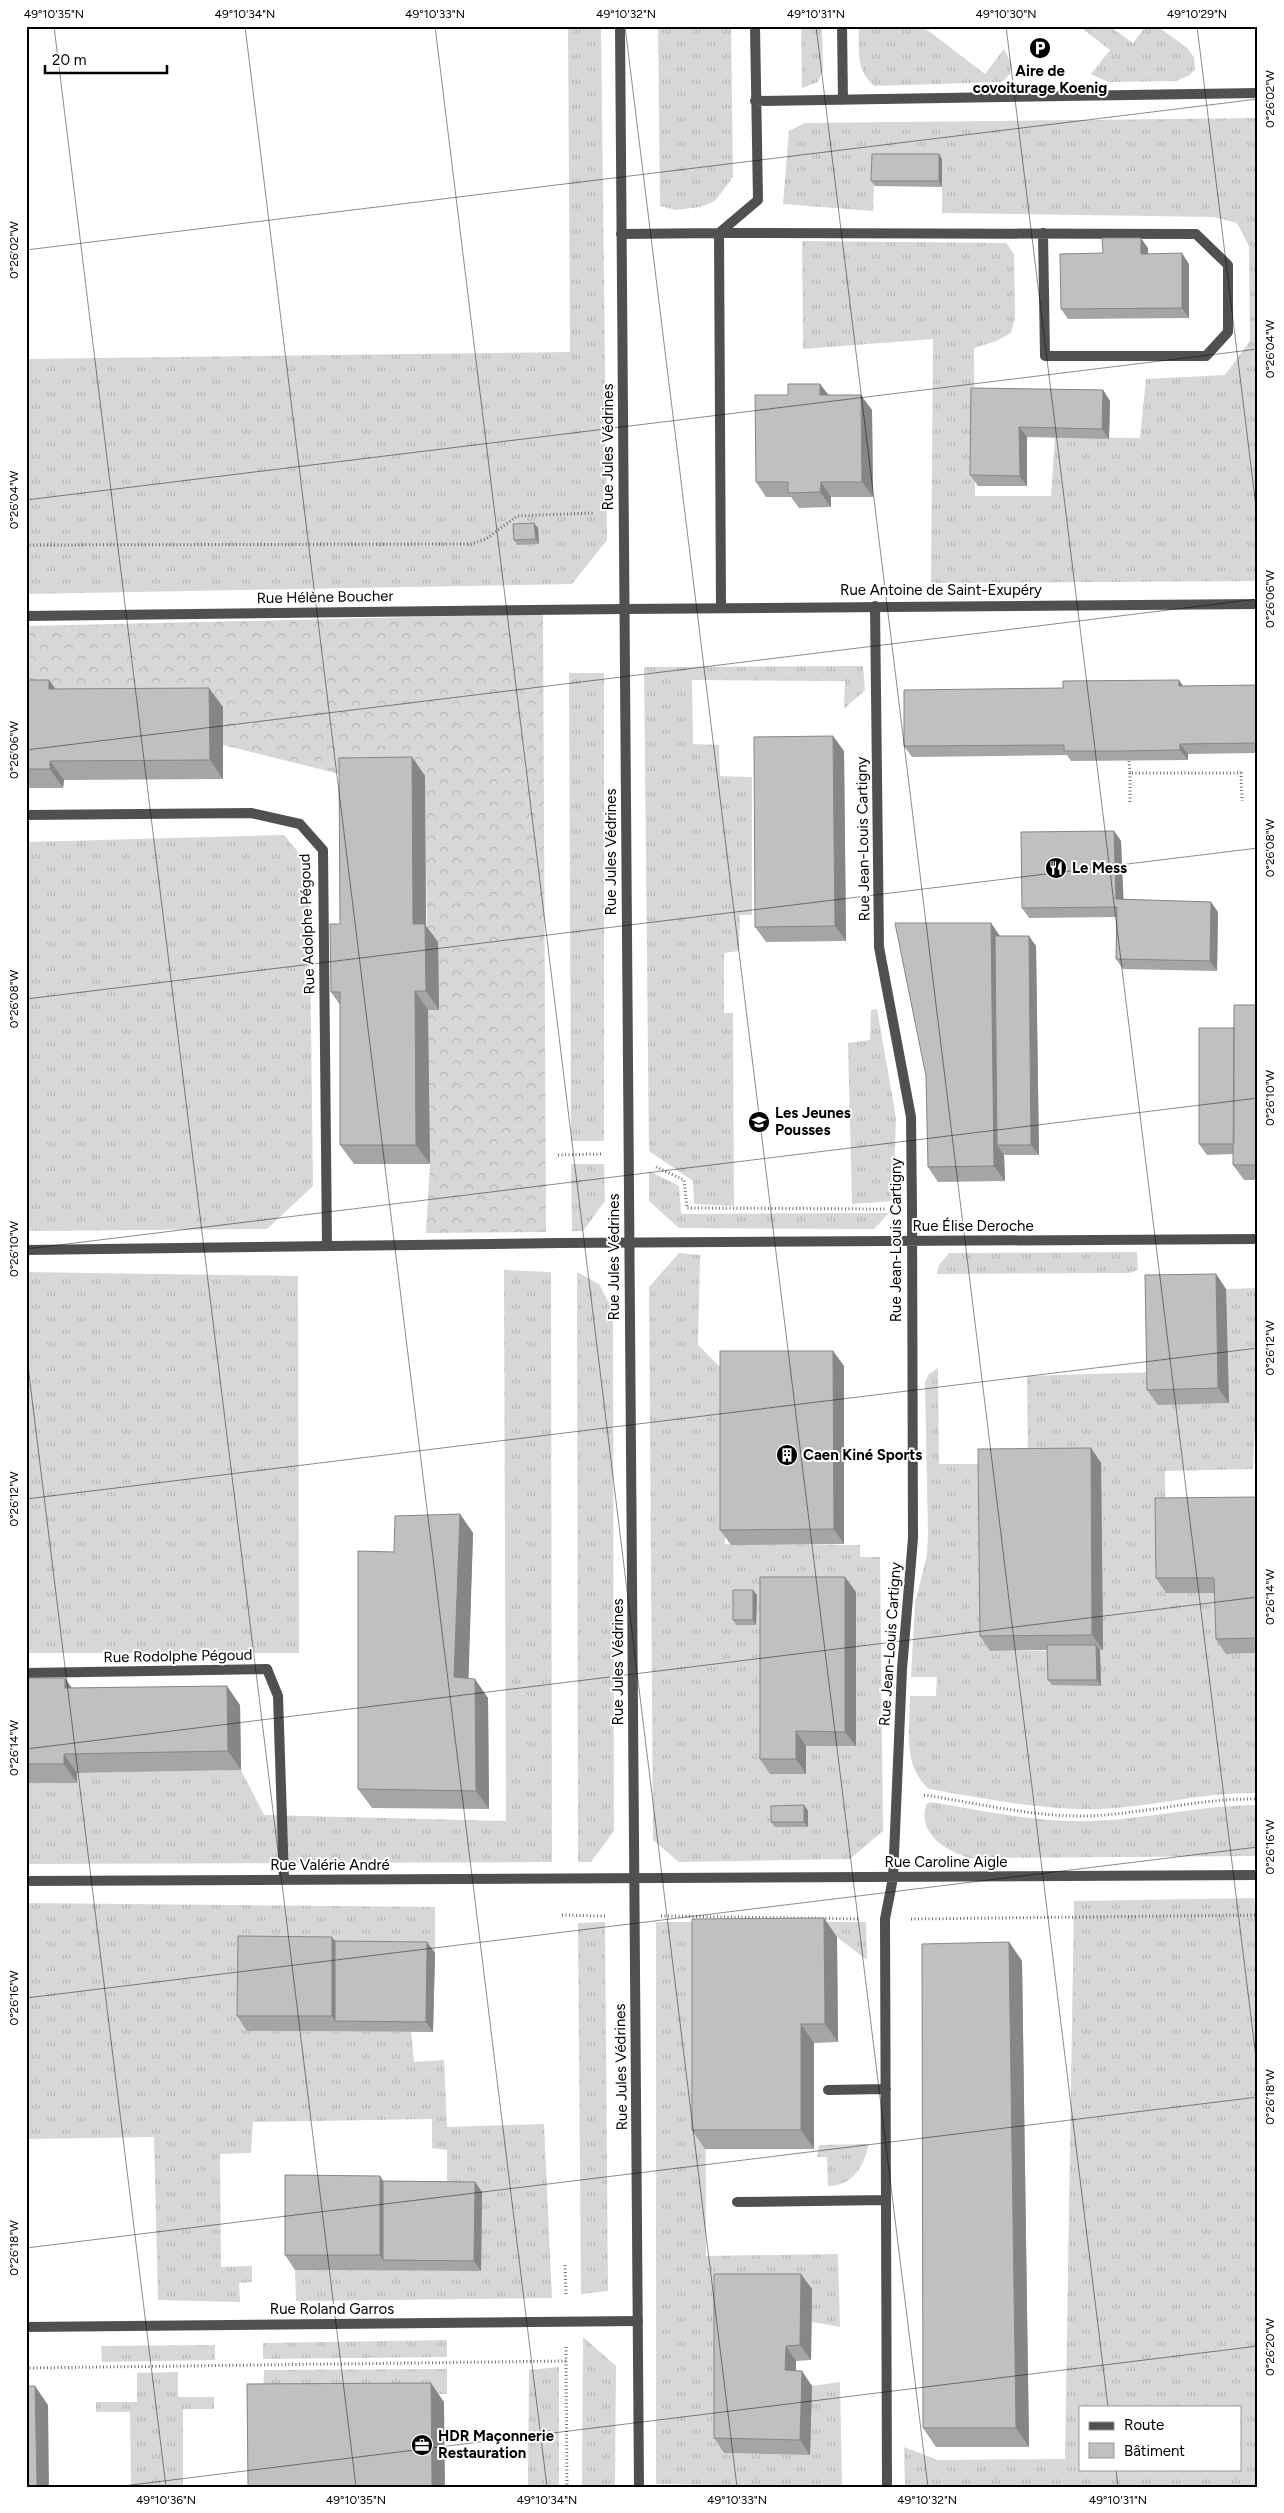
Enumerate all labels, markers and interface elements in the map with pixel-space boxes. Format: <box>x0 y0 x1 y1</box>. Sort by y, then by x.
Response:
text: 49°10'35"N <box>24 7 84 21</box>
text: 49°10'34"N <box>215 7 275 21</box>
text: 49°10'33"N <box>405 7 465 21</box>
text: 49°10'32"N <box>596 7 656 21</box>
text: 49°10'31"N <box>787 7 845 21</box>
text: 49°10'30"N <box>975 7 1037 21</box>
text: 49°10'29"N <box>1167 7 1227 21</box>
parking icon: Aire de covoiturage Koenig <box>1028 36 1052 60</box>
scale bar <box>45 42 168 74</box>
text: 20 m <box>52 51 86 69</box>
place label: Aire de covoiturage Koenig <box>973 62 1107 97</box>
text: 0°26'02"W <box>1263 70 1277 128</box>
text: 0°26'02"W <box>7 221 21 279</box>
text: 0°26'04"W <box>1263 319 1277 378</box>
street label: Rue Jules Védrines <box>599 384 617 510</box>
text: 0°26'04"W <box>7 470 21 529</box>
text: 0°26'06"W <box>1263 570 1277 628</box>
street label: Rue Antoine de Saint-Exupéry <box>840 581 1042 599</box>
street label: Rue Hélène Boucher <box>256 587 394 607</box>
text: 0°26'06"W <box>7 721 21 779</box>
street label: Rue Jean-Louis Cartigny <box>853 756 873 921</box>
street label: Rue Jules Védrines <box>602 789 620 915</box>
text: 0°26'08"W <box>1263 818 1277 877</box>
street label: Rue Adolphe Pégoud <box>296 853 318 995</box>
restaurant icon: Le Mess <box>1044 856 1068 880</box>
place label: Le Mess <box>1072 859 1127 877</box>
text: 0°26'08"W <box>7 969 21 1028</box>
text: 0°26'10"W <box>1263 1070 1277 1126</box>
place label: Les Jeunes Pousses <box>775 1104 851 1139</box>
school or university icon: Les Jeunes Pousses <box>747 1110 771 1134</box>
street label: Rue Jean-Louis Cartigny <box>887 1158 905 1322</box>
street label: Rue Jules Védrines <box>605 1194 623 1320</box>
street label: Rue Élise Deroche <box>912 1217 1034 1235</box>
text: 0°26'10"W <box>7 1221 21 1277</box>
text: 0°26'12"W <box>1263 1320 1277 1376</box>
building icon: Caen Kiné Sports <box>775 1443 799 1467</box>
place label: Caen Kiné Sports <box>803 1446 922 1464</box>
text: 0°26'12"W <box>7 1471 21 1527</box>
street label: Rue Jean-Louis Cartigny <box>875 1561 905 1727</box>
text: 0°26'14"W <box>1263 1569 1277 1625</box>
street label: Rue Jules Védrines <box>609 1599 627 1725</box>
street label: Rue Rodolphe Pégoud <box>103 1646 253 1666</box>
text: 0°26'14"W <box>7 1720 21 1776</box>
text: 0°26'16"W <box>1263 1819 1277 1875</box>
street label: Rue Caroline Aigle <box>885 1853 1007 1871</box>
street label: Rue Valérie André <box>270 1856 390 1874</box>
text: 0°26'16"W <box>7 1970 21 2026</box>
street label: Rue Jules Védrines <box>611 2003 631 2131</box>
text: 0°26'18"W <box>1263 2069 1277 2125</box>
text: 0°26'18"W <box>7 2220 21 2276</box>
street label: Rue Roland Garros <box>270 2300 394 2318</box>
text: 0°26'20"W <box>1263 2318 1277 2376</box>
legend <box>1079 2406 1242 2470</box>
text: Route <box>1124 2416 1164 2434</box>
place label: HDR Maçonnerie Restauration <box>438 2427 555 2462</box>
office icon: HDR Maçonnerie Restauration <box>410 2433 434 2457</box>
text: Bâtiment <box>1124 2442 1185 2460</box>
text: 49°10'36"N <box>136 2493 196 2507</box>
text: 49°10'35"N <box>326 2493 386 2507</box>
text: 49°10'34"N <box>517 2493 577 2507</box>
text: 49°10'33"N <box>707 2493 767 2507</box>
text: 49°10'32"N <box>897 2493 957 2507</box>
text: 49°10'31"N <box>1089 2493 1147 2507</box>

